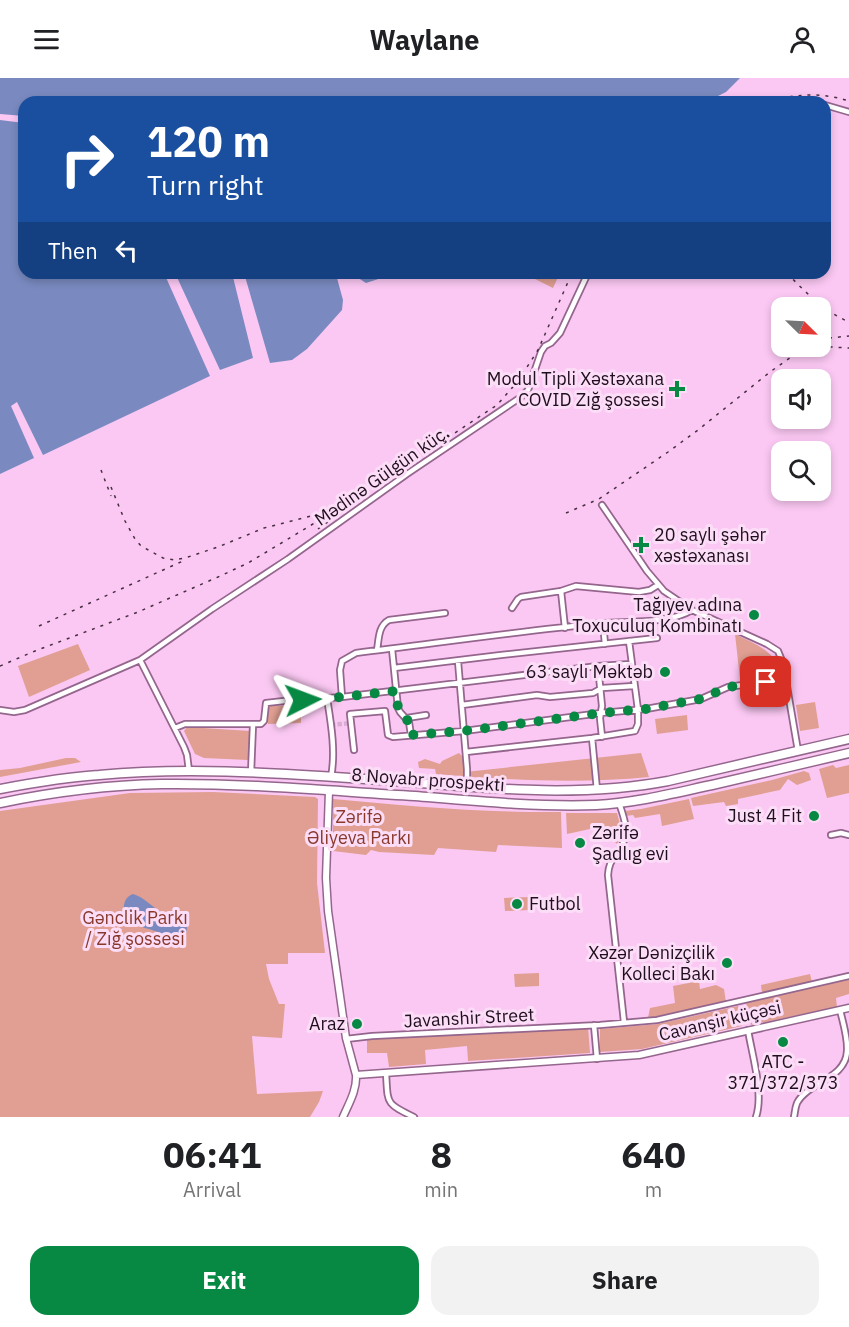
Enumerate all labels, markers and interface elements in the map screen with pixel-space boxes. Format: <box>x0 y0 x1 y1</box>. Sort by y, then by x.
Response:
text: Waylane <box>370 22 479 57</box>
icon: menu <box>30 23 63 56</box>
icon: person <box>786 23 819 56</box>
text: 120 m <box>147 114 270 169</box>
icon: right <box>48 120 126 198</box>
text: Turn right <box>147 167 264 202</box>
icon: left <box>110 234 143 267</box>
text: Then <box>48 236 98 265</box>
north arrow <box>771 297 831 357</box>
map controls <box>771 297 831 501</box>
place label: Modul Tipli Xəstəxana COVID Zığ şossesi <box>487 367 664 411</box>
button: sound <box>771 369 831 429</box>
marker: Modul Tipli Xəstəxana COVID Zığ şossesi <box>668 380 686 398</box>
street label: Mədinə Gülgün küç. <box>310 421 453 531</box>
button: search <box>771 441 831 501</box>
place label: 20 saylı şəhər xəstəxanası <box>654 523 767 567</box>
marker: 20 saylı şəhər xəstəxanası <box>632 536 650 554</box>
place label: Tağıyev adına Toxuculuq Kombinatı <box>572 593 742 637</box>
marker: Tağıyev adına Toxuculuq Kombinatı <box>747 608 761 622</box>
pin <box>740 656 791 707</box>
place label: 63 saylı Məktəb <box>526 660 653 683</box>
marker: 63 saylı Məktəb <box>658 665 672 679</box>
icon: arrive <box>749 665 782 698</box>
position arrow <box>271 668 335 732</box>
street label: 8 Noyabr prospekti <box>351 763 505 796</box>
place label: Just 4 Fit <box>727 804 802 827</box>
park label: Zərifə Əliyeva Parkı <box>307 805 411 849</box>
marker: Just 4 Fit <box>807 809 821 823</box>
place label: Zərifə Şadlıg evi <box>592 821 669 865</box>
marker: Zərifə Şadlıg evi <box>573 836 587 850</box>
place label: Futbol <box>529 892 581 915</box>
marker: Futbol <box>510 897 524 911</box>
park label: Gənclik Parkı / Zığ şossesi <box>82 906 188 950</box>
place label: Xəzər Dənizçilik Kolleci Bakı <box>588 941 716 985</box>
marker: Xəzər Dənizçilik Kolleci Bakı <box>720 956 734 970</box>
street label: Cavanşir küçəsi <box>656 995 783 1046</box>
street label: Javanshir Street <box>403 1003 535 1032</box>
place label: Araz <box>309 1012 345 1035</box>
marker: Araz <box>350 1017 364 1031</box>
marker: ATC - 371/372/373 <box>776 1035 790 1049</box>
place label: ATC - 371/372/373 <box>728 1050 839 1094</box>
text: 06:41 <box>163 1131 261 1178</box>
text: 8 <box>430 1131 452 1178</box>
text: 640 <box>621 1131 686 1178</box>
text: Arrival <box>183 1176 241 1203</box>
text: min <box>424 1176 458 1203</box>
text: m <box>645 1176 662 1203</box>
button: Exit <box>30 1246 419 1315</box>
button: Share <box>431 1246 819 1315</box>

